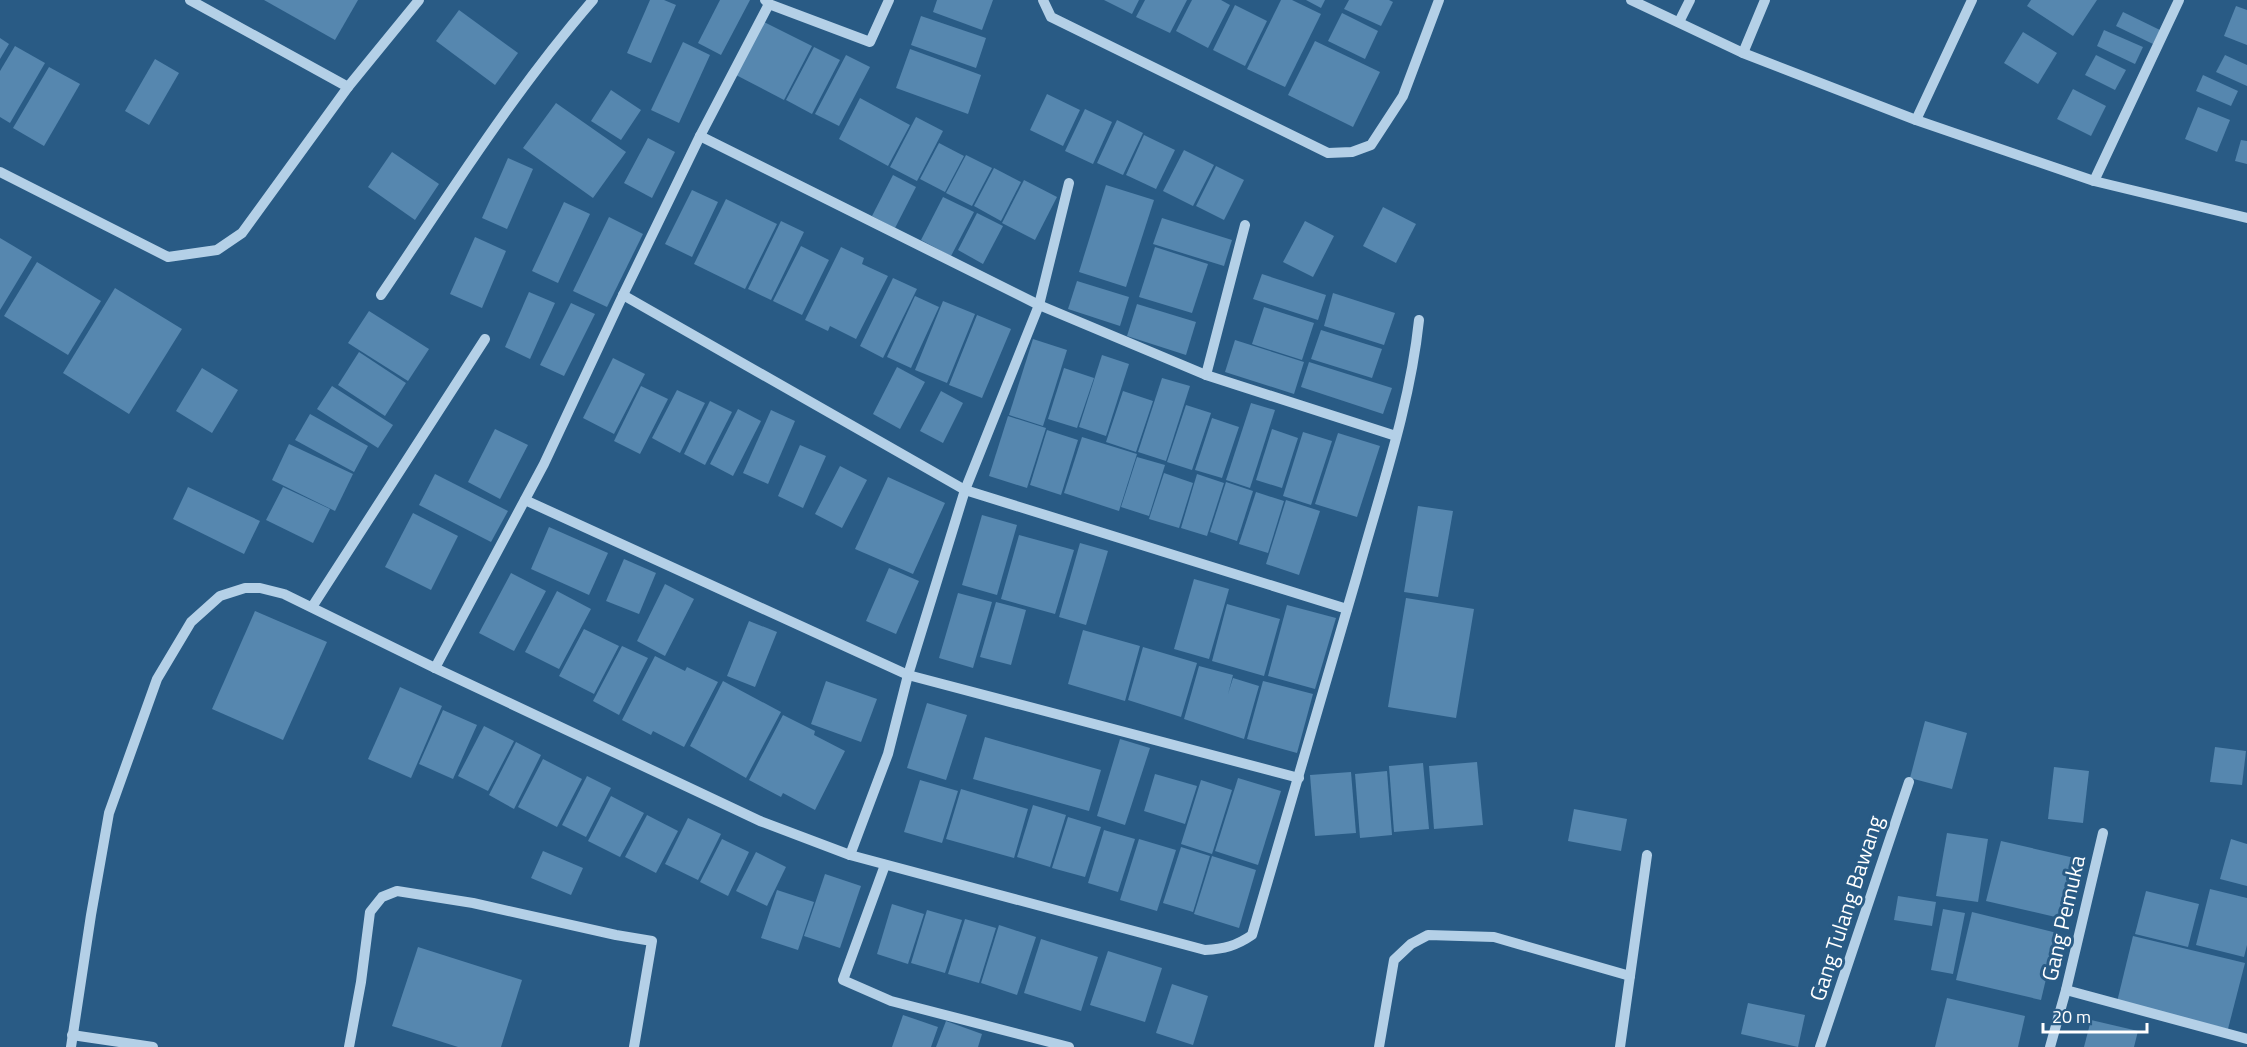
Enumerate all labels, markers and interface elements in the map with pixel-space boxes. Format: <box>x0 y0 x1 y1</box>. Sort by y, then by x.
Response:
street label: Gang Tulang Bawang <box>1800 811 1892 1005</box>
street label: Gang Pemuka <box>2032 852 2094 984</box>
scale bar <box>2043 996 2146 1034</box>
text: 20 m <box>2052 1003 2091 1030</box>

